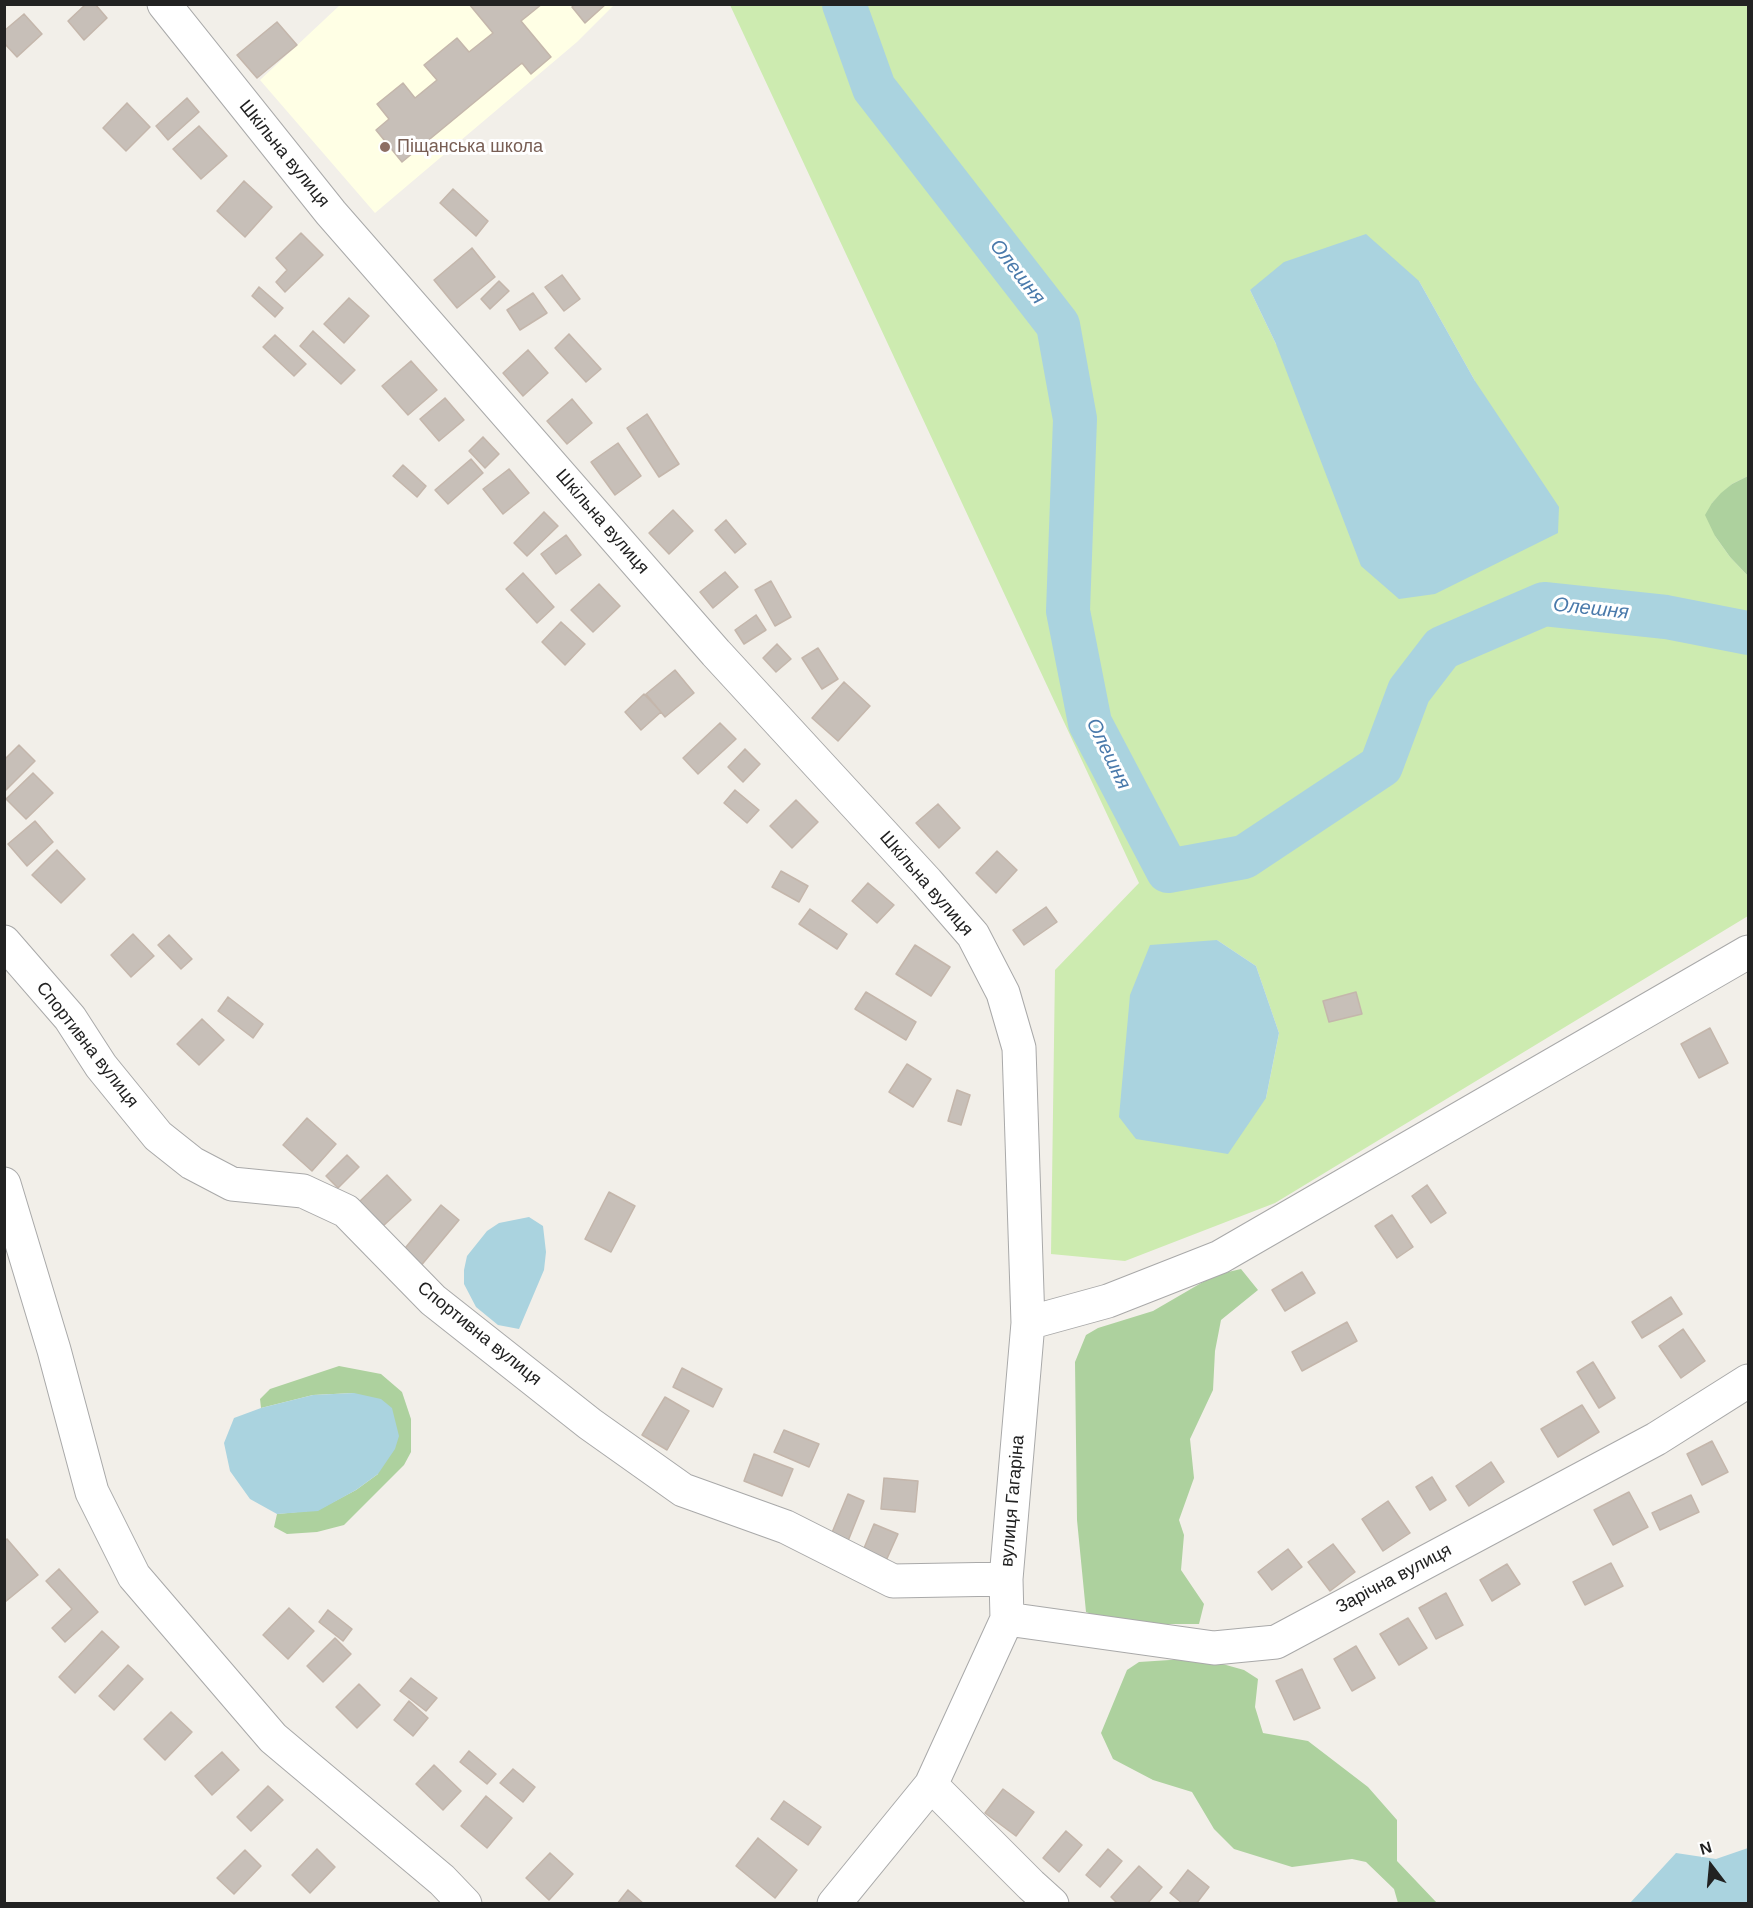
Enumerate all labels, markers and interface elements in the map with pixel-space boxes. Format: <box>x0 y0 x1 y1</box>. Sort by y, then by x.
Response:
street label: Шкільна вулиця <box>234 96 334 212</box>
place label: Піщанська школа <box>397 136 543 158</box>
marker: Піщанська школа <box>378 140 392 154</box>
water label: Олешня <box>984 235 1050 309</box>
street label: Шкільна вулиця <box>551 465 653 579</box>
water label: Олешня <box>1552 593 1630 625</box>
water label: Олешня <box>1081 715 1135 793</box>
street label: Шкільна вулиця <box>875 827 977 941</box>
street label: Спортивна вулиця <box>31 978 143 1112</box>
street label: Спортивна вулиця <box>413 1277 545 1391</box>
street label: вулиця Гагаріна <box>996 1434 1030 1568</box>
street label: Зарічна вулиця <box>1333 1540 1455 1618</box>
north arrow <box>1681 1836 1741 1896</box>
text: N <box>1698 1838 1714 1858</box>

